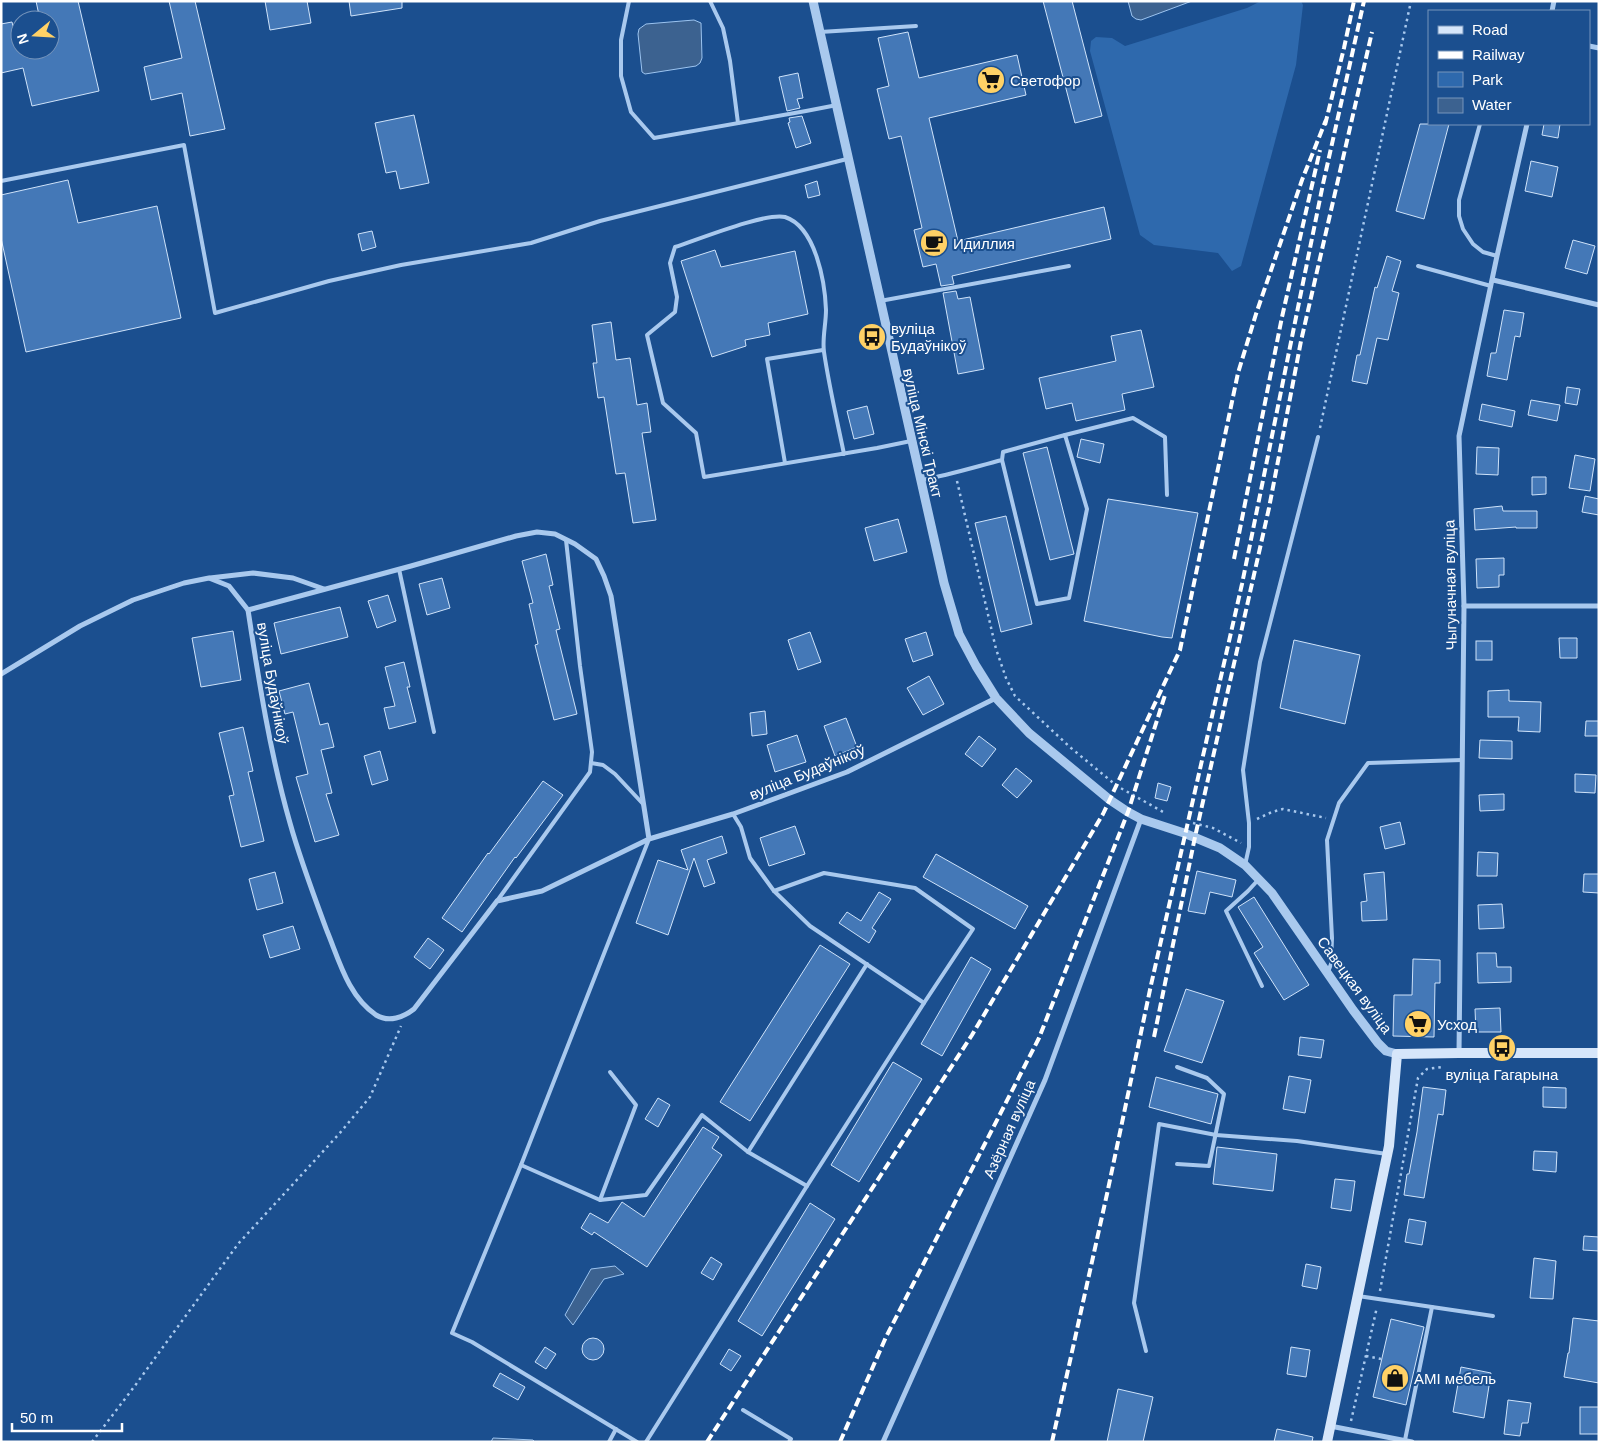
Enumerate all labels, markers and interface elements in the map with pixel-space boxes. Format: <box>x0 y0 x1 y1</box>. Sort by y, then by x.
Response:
north arrow <box>10 10 60 60</box>
legend <box>1428 10 1590 125</box>
text: Road <box>1472 21 1508 38</box>
text: N <box>13 32 32 46</box>
text: Railway <box>1472 46 1525 63</box>
supermarket icon: Светофор <box>976 65 1006 95</box>
text: Park <box>1472 71 1503 88</box>
place label: Светофор <box>1010 72 1081 89</box>
text: Water <box>1472 96 1511 113</box>
cafe icon: Идиллия <box>919 228 949 258</box>
place label: Идиллия <box>953 235 1015 252</box>
place label: вуліца Будаўнікоў <box>891 320 967 354</box>
bus stop icon: вуліца Будаўнікоў <box>857 322 887 352</box>
street label: вуліца Мінскі Тракт <box>900 367 946 499</box>
street label: Чыгуначная вуліца <box>1440 519 1460 650</box>
street label: вуліца Будаўнікоў <box>254 621 292 746</box>
street label: вуліца Будаўнікоў <box>747 741 868 803</box>
street label: Савецкая вуліца <box>1314 933 1396 1037</box>
supermarket icon: Усход <box>1403 1009 1433 1039</box>
place label: Усход <box>1437 1016 1477 1033</box>
bus stop icon: вуліца Гагарына <box>1487 1033 1517 1063</box>
place label: вуліца Гагарына <box>1446 1066 1559 1083</box>
street label: Азёрная вуліца <box>980 1076 1039 1181</box>
shop icon: AMI мебель <box>1380 1363 1410 1393</box>
place label: AMI мебель <box>1414 1370 1496 1387</box>
scale bar <box>12 1400 122 1432</box>
text: 50 m <box>20 1409 53 1426</box>

